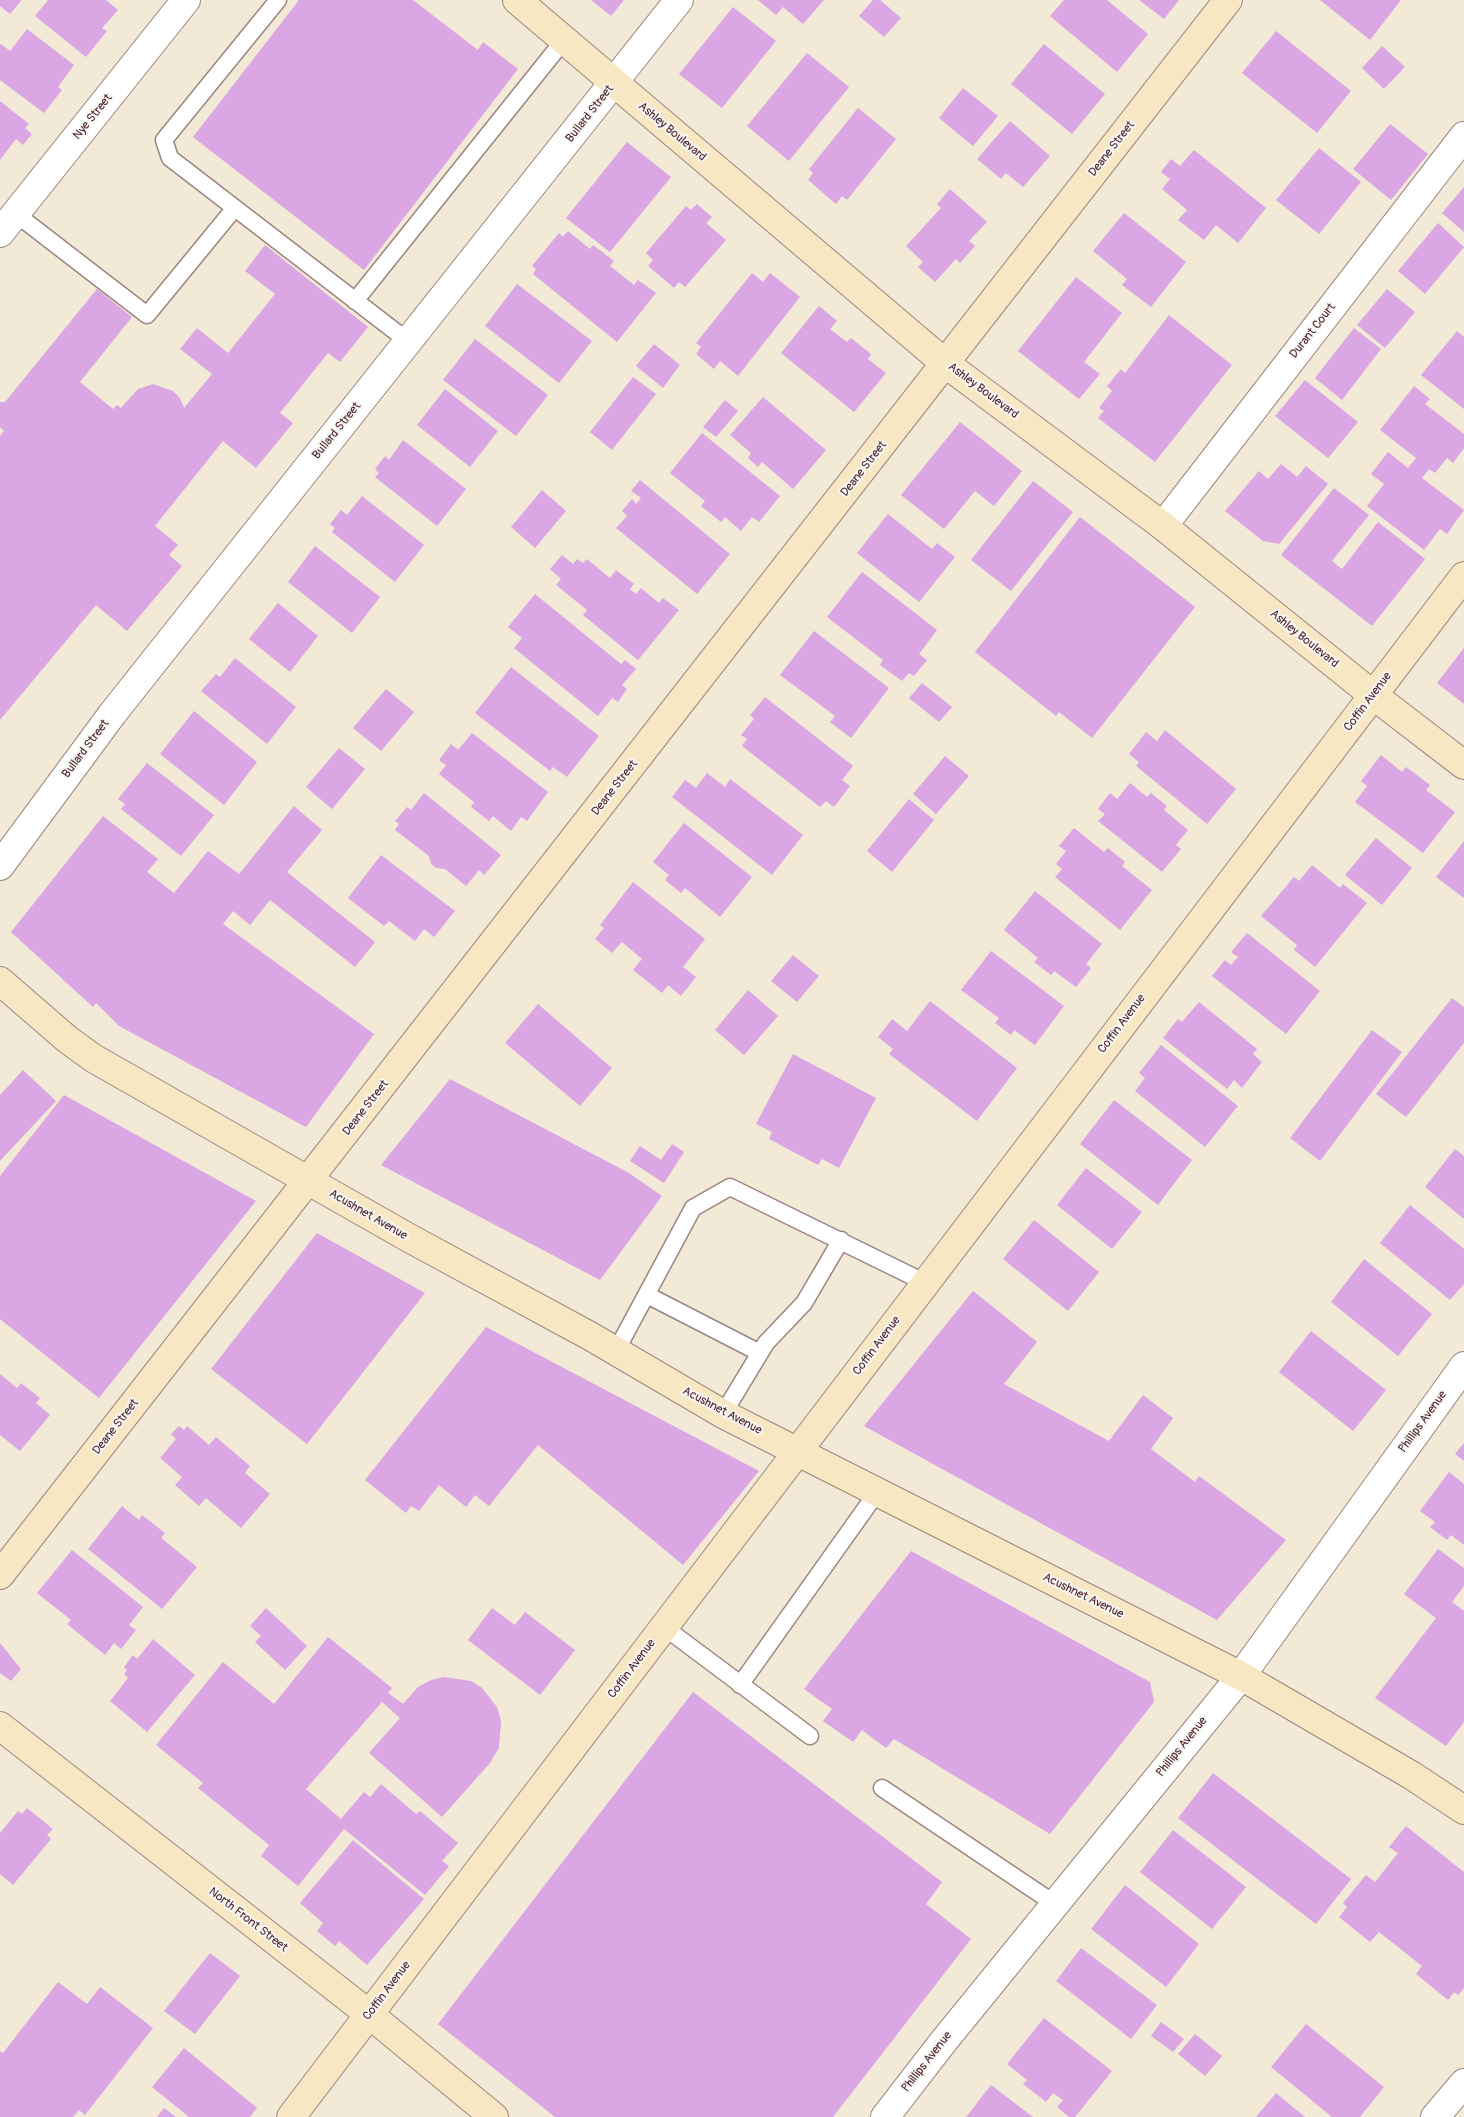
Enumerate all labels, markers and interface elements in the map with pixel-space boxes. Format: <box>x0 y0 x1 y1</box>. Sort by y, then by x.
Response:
street label: Bullard Street <box>563 82 617 146</box>
street label: Nye Street <box>70 91 116 143</box>
street label: Ashley Boulevard <box>635 99 709 165</box>
street label: Deane Street <box>1086 118 1138 180</box>
street label: Durant Court <box>1287 301 1339 361</box>
street label: Ashley Boulevard <box>945 360 1021 422</box>
street label: Bullard Street <box>310 400 364 462</box>
street label: Deane Street <box>838 438 890 500</box>
street label: Ashley Boulevard <box>1267 607 1341 671</box>
street label: Coffin Avenue <box>1341 670 1395 734</box>
street label: Bullard Street <box>59 717 113 781</box>
street label: Deane Street <box>589 757 641 819</box>
street label: Coffin Avenue <box>1095 992 1149 1056</box>
street label: Deane Street <box>340 1077 392 1139</box>
street label: Acushnet Avenue <box>326 1187 410 1243</box>
street label: Coffin Avenue <box>850 1314 904 1378</box>
street label: Acushnet Avenue <box>680 1384 764 1438</box>
street label: Phillips Avenue <box>1396 1388 1450 1456</box>
street label: Deane Street <box>90 1396 142 1458</box>
street label: Acushnet Avenue <box>1040 1570 1126 1622</box>
street label: Coffin Avenue <box>605 1637 659 1701</box>
street label: Phillips Avenue <box>1153 1714 1211 1780</box>
street label: North Front Street <box>206 1885 290 1955</box>
street label: Coffin Avenue <box>360 1959 414 2023</box>
street label: Phillips Avenue <box>899 2029 955 2095</box>

